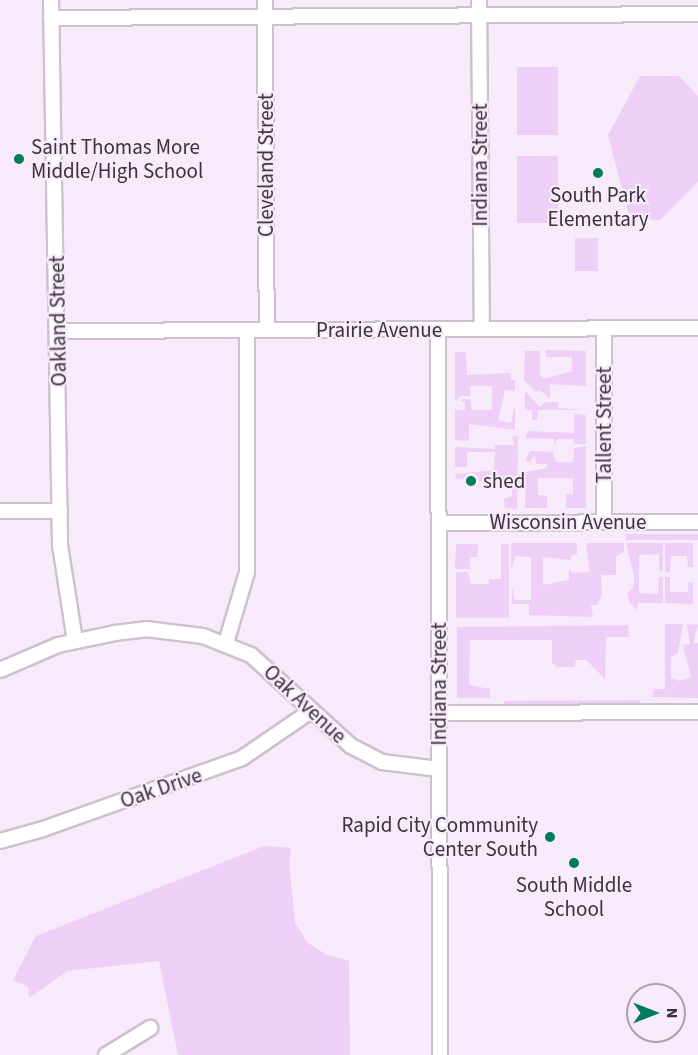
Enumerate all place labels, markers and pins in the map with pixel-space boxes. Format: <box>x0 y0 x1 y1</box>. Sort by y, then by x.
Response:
place label: Saint Thomas More Middle/High School <box>31 134 203 184</box>
marker: Saint Thomas More Middle/High School <box>12 152 26 166</box>
marker: South Park Elementary <box>591 166 605 180</box>
place label: South Park Elementary <box>547 182 649 232</box>
place label: shed <box>483 468 525 494</box>
marker: shed <box>464 474 478 488</box>
place label: Rapid City Community Center South <box>341 812 538 862</box>
marker: Rapid City Community Center South <box>543 830 557 844</box>
marker: South Middle School <box>567 856 581 870</box>
place label: South Middle School <box>516 872 632 922</box>

